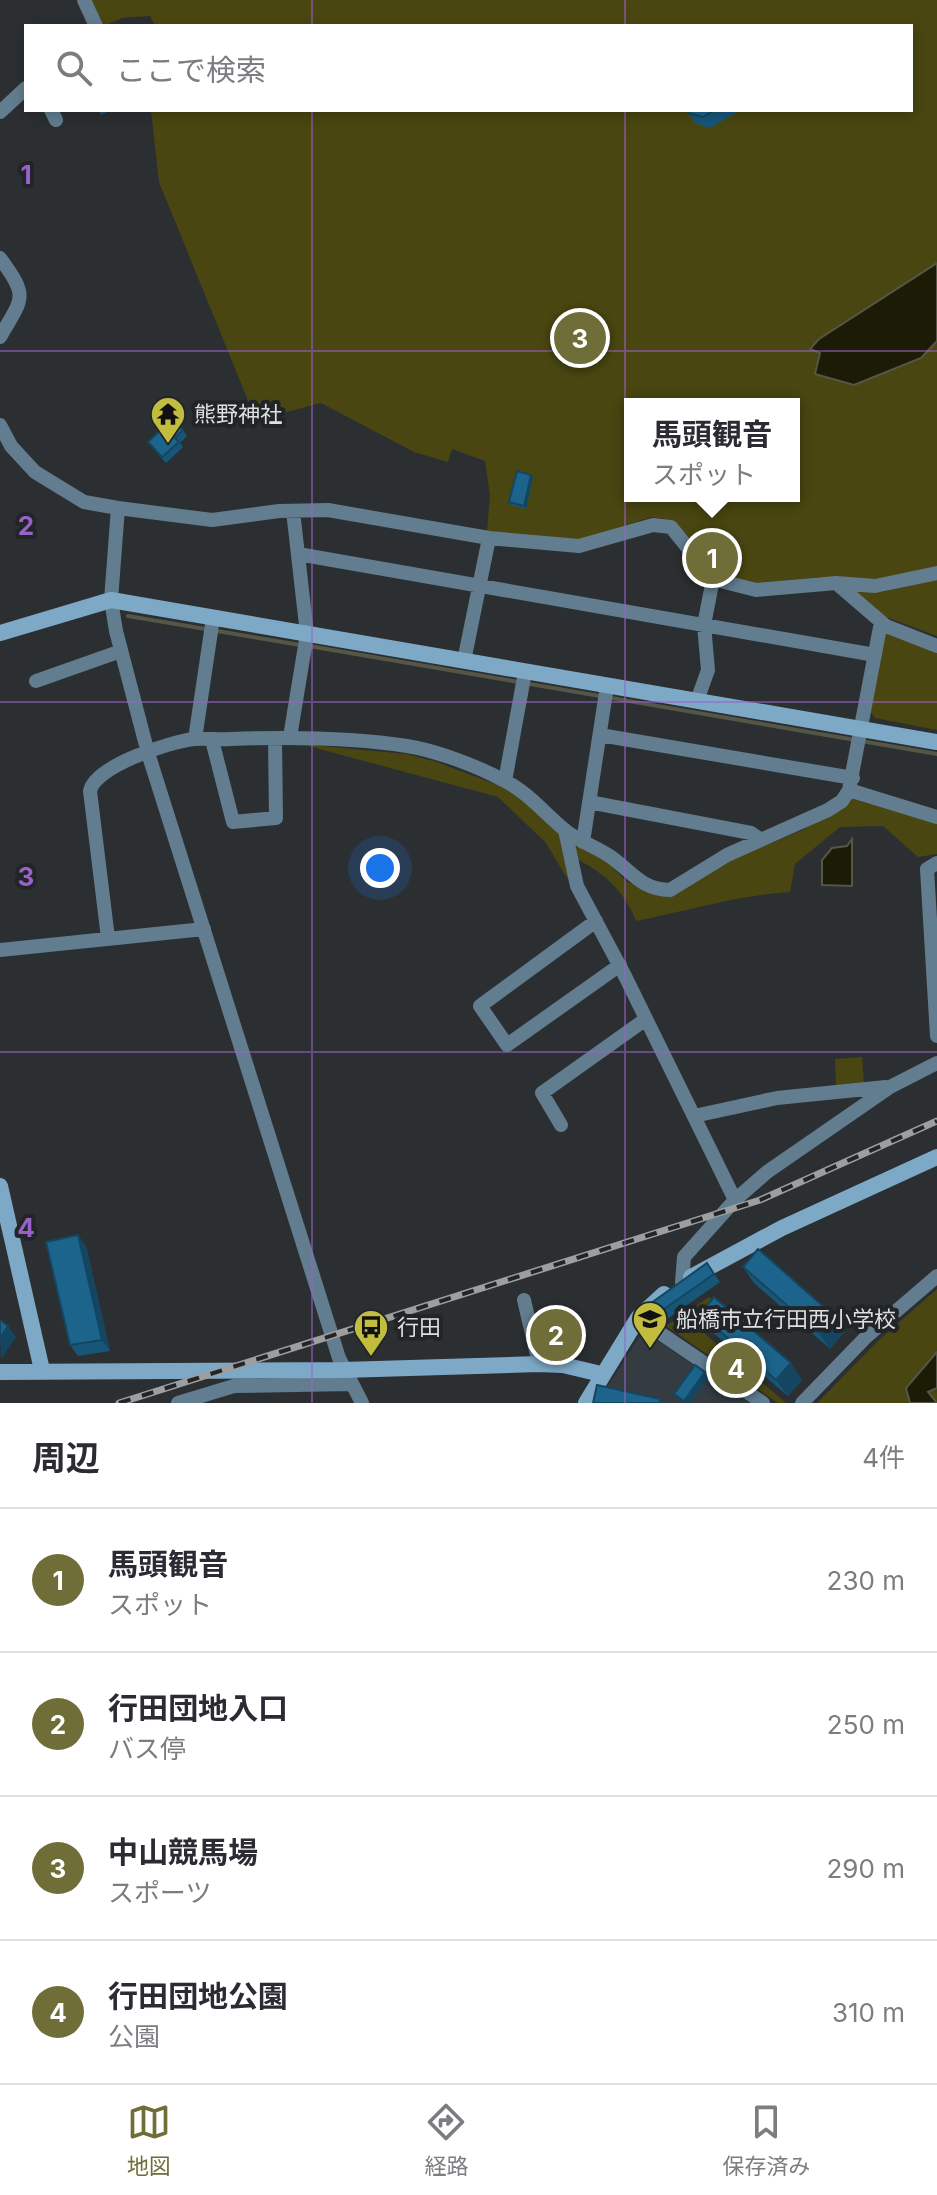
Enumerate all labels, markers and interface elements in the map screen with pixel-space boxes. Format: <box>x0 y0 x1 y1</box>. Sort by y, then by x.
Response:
search box <box>24 24 913 112</box>
icon: search <box>52 46 96 90</box>
text: ここで検索 <box>116 52 266 88</box>
text: 1 <box>20 159 32 190</box>
pin: 3 <box>554 308 606 368</box>
temple icon: 熊野神社 <box>149 395 187 445</box>
popup <box>624 398 800 502</box>
place label: 熊野神社 <box>194 401 282 427</box>
text: 馬頭観音 <box>652 416 772 452</box>
text: スポット <box>652 459 756 490</box>
text: 2 <box>18 510 34 541</box>
pin: 1 <box>686 528 738 588</box>
your location <box>360 848 400 888</box>
text: 3 <box>18 861 34 892</box>
text: 4 <box>17 1212 35 1243</box>
school or university icon: 船橋市立行田西小学校 <box>631 1300 669 1350</box>
pin: 2 <box>530 1305 582 1365</box>
place label: 船橋市立行田西小学校 <box>676 1306 896 1332</box>
bus stop icon: 行田 <box>352 1308 390 1358</box>
place label: 行田 <box>397 1314 441 1340</box>
pin: 4 <box>710 1338 762 1398</box>
text: 周辺 <box>32 1437 100 1478</box>
text: 4件 <box>862 1442 905 1473</box>
text: 馬頭観音 <box>108 1546 228 1582</box>
text: 1 <box>52 1565 64 1596</box>
text: 230 m <box>827 1565 905 1596</box>
text: スポット <box>108 1589 212 1620</box>
text: 行田団地入口 <box>108 1690 288 1726</box>
text: 2 <box>50 1709 66 1740</box>
text: 250 m <box>827 1709 905 1740</box>
text: バス停 <box>108 1733 186 1764</box>
text: 中山競馬場 <box>108 1834 258 1870</box>
text: 3 <box>50 1853 66 1884</box>
text: 290 m <box>827 1853 905 1884</box>
text: スポーツ <box>108 1877 211 1908</box>
text: 行田団地公園 <box>108 1978 288 2014</box>
text: 4 <box>49 1997 67 2028</box>
text: 310 m <box>832 1997 905 2028</box>
text: 公園 <box>108 2021 160 2052</box>
tab: 地図 <box>127 2100 171 2180</box>
tab: 経路 <box>424 2100 468 2180</box>
tab: 保存済み <box>722 2100 810 2180</box>

